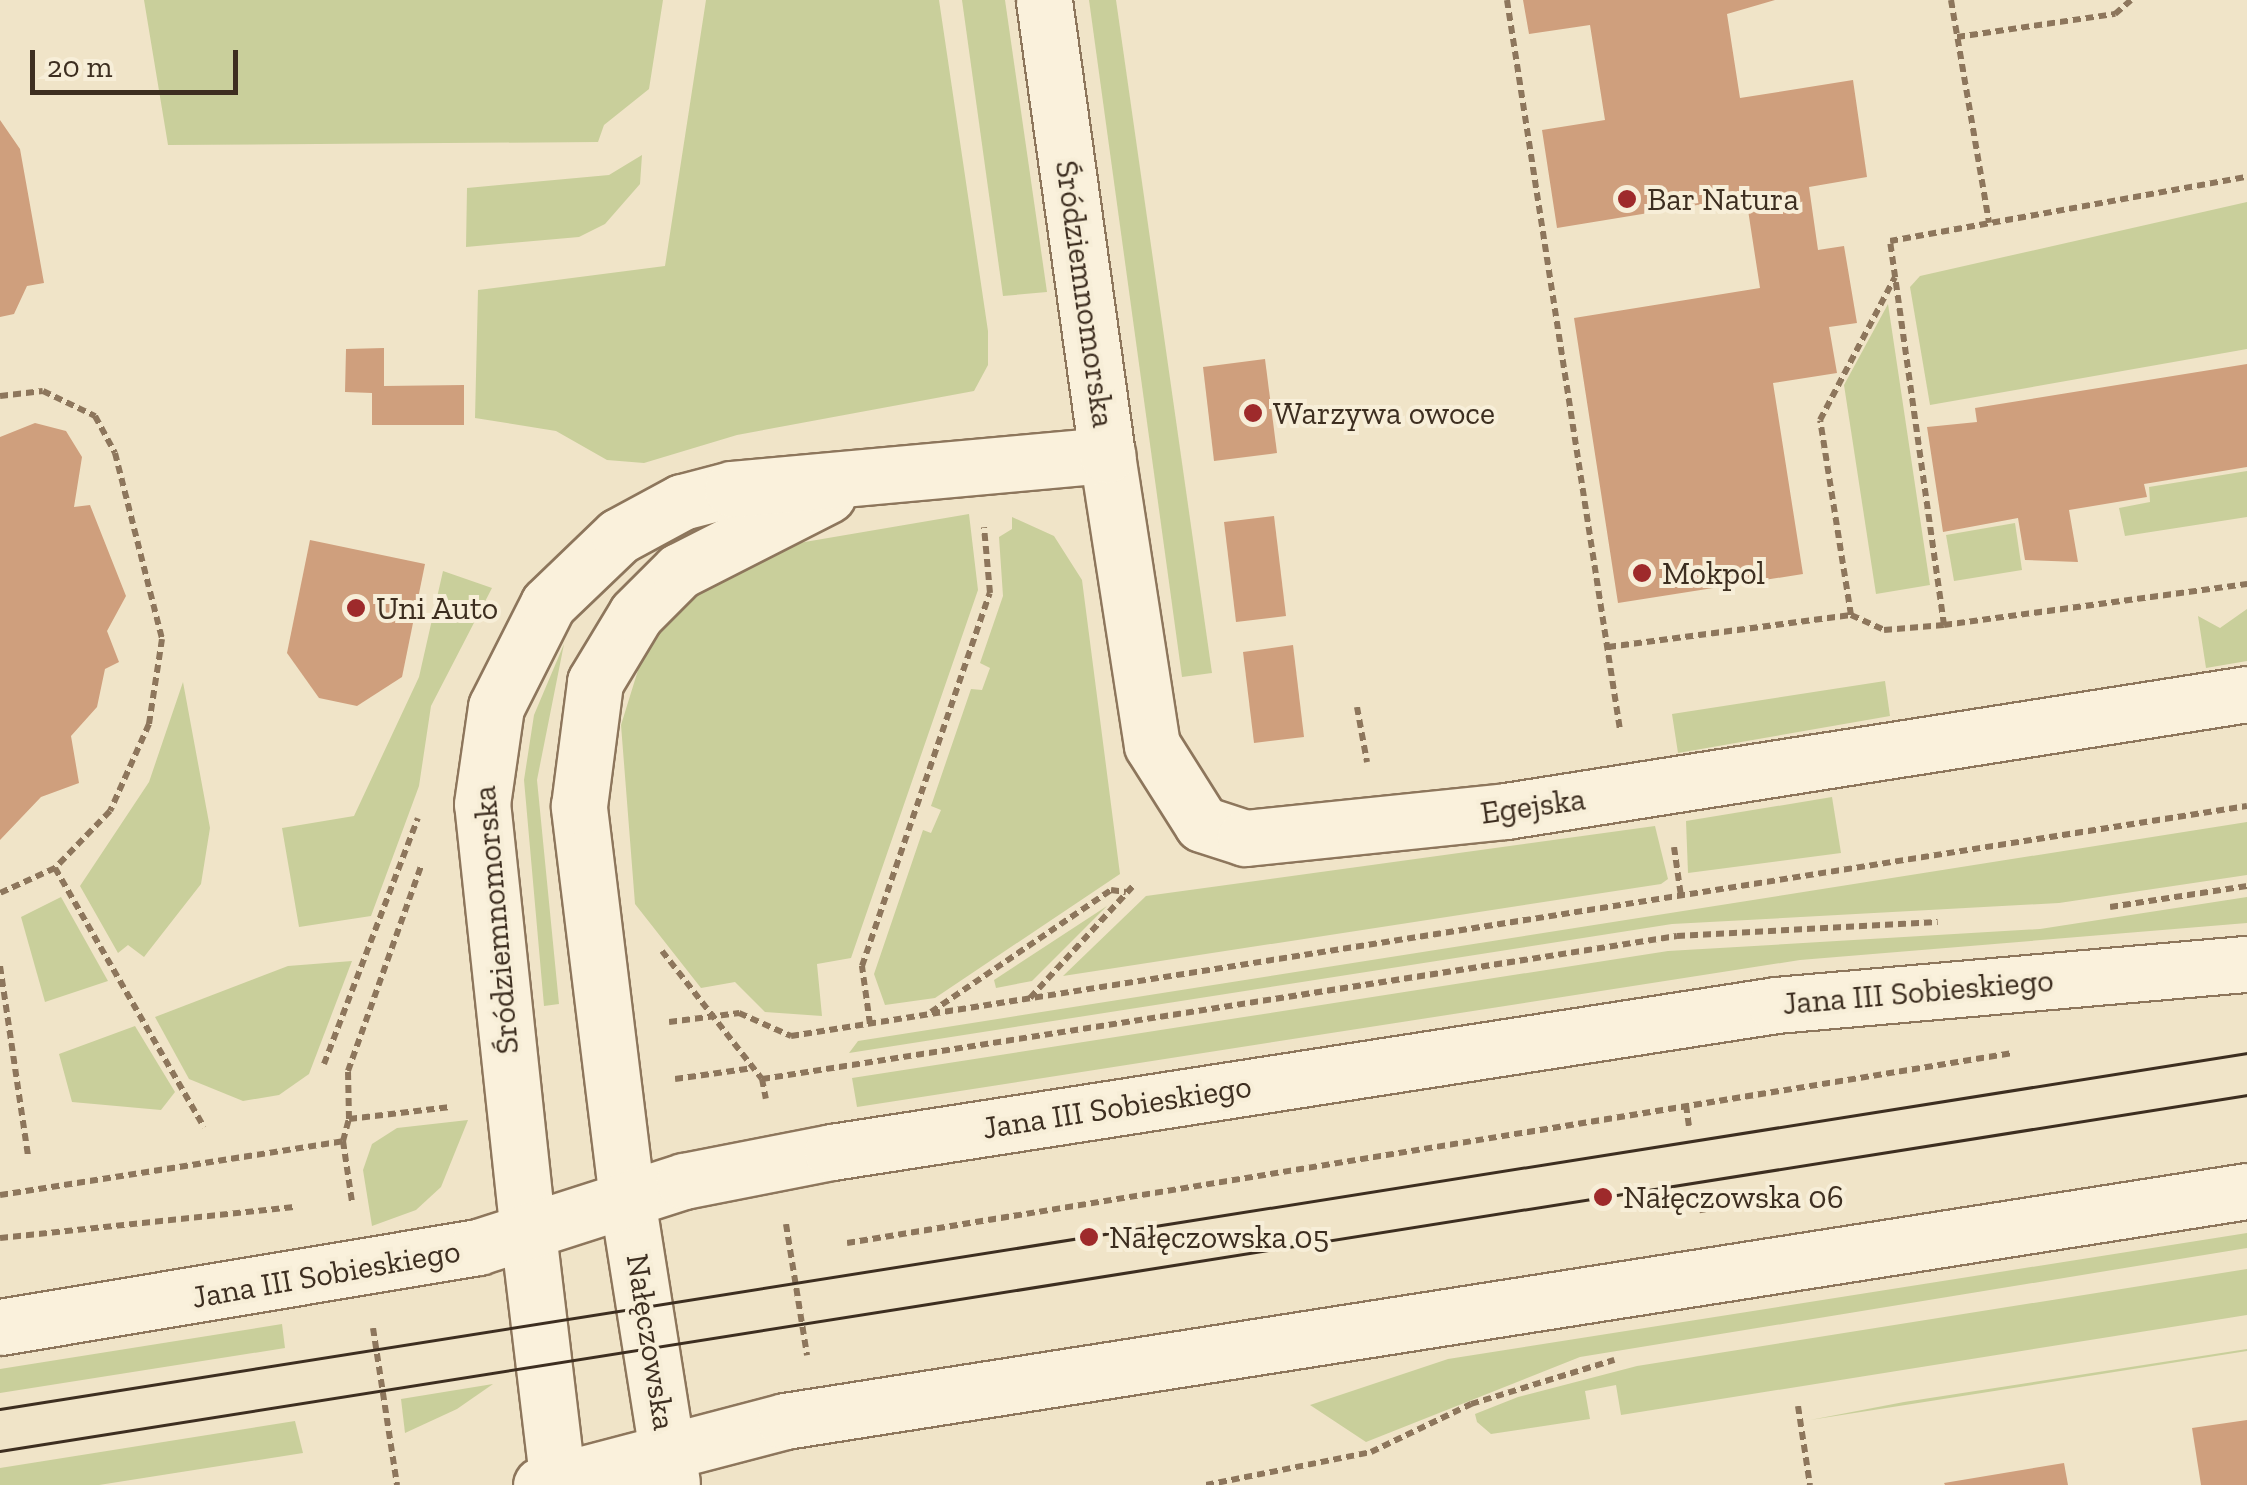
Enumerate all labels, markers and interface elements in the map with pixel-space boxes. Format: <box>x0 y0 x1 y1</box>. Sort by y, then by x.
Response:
scale bar <box>35 30 242 92</box>
text: 20 m <box>47 49 112 85</box>
street label: Śródziemnomorska <box>1047 158 1123 430</box>
place label: Bar Natura <box>1647 180 1800 218</box>
marker: Bar Natura <box>1616 188 1638 210</box>
place label: Warzywa owoce <box>1273 394 1495 432</box>
marker: Warzywa owoce <box>1242 402 1264 424</box>
place label: Mokpol <box>1662 554 1765 592</box>
marker: Mokpol <box>1631 562 1653 584</box>
place label: Uni Auto <box>376 589 499 627</box>
marker: Uni Auto <box>345 597 367 619</box>
street label: Egejska <box>1478 780 1588 832</box>
street label: Śródziemnomorska <box>465 784 527 1056</box>
street label: Jana III Sobieskiego <box>1781 961 2055 1023</box>
street label: Jana III Sobieskiego <box>980 1067 1254 1147</box>
place label: Nałęczowska 06 <box>1623 1178 1844 1216</box>
marker: Nałęczowska 06 <box>1592 1186 1614 1208</box>
place label: Nałęczowska 05 <box>1109 1218 1329 1256</box>
marker: Nałęczowska 05 <box>1078 1226 1100 1248</box>
street label: Jana III Sobieskiego <box>189 1232 463 1316</box>
street label: Nałęczowska <box>618 1251 684 1433</box>

